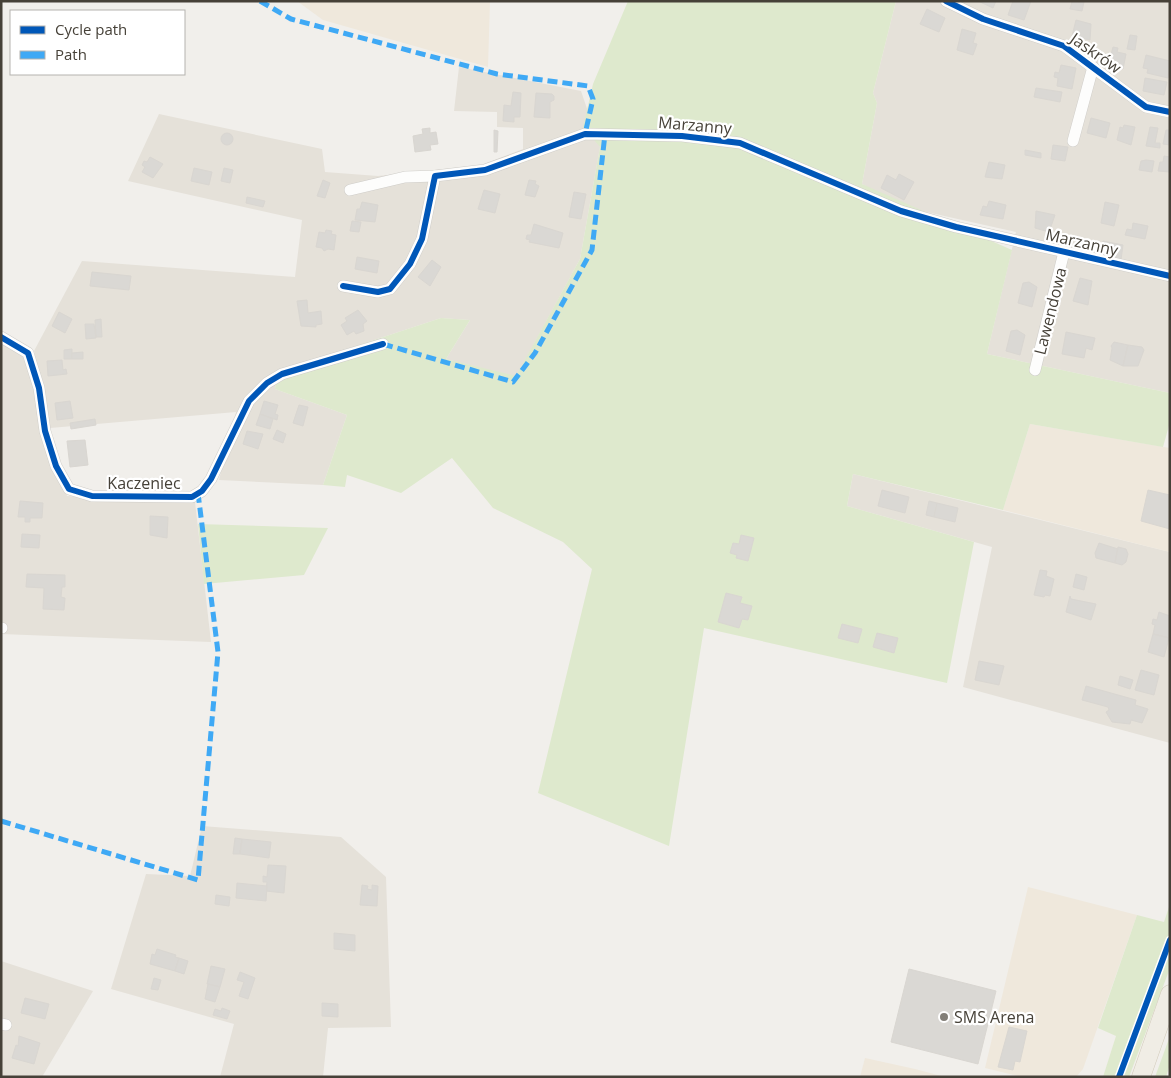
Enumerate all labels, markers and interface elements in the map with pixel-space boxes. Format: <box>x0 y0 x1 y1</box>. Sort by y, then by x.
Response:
legend <box>10 10 185 75</box>
text: Cycle path <box>55 19 127 39</box>
street label: Jaskrów <box>1064 26 1126 79</box>
text: Path <box>55 44 87 64</box>
street label: Marzanny <box>657 111 734 139</box>
street label: Marzanny <box>1044 223 1121 261</box>
street label: Lawendowa <box>1029 265 1071 357</box>
street label: Kaczeniec <box>107 472 181 494</box>
place label: SMS Arena <box>954 1006 1034 1028</box>
marker: SMS Arena <box>938 1011 950 1023</box>

